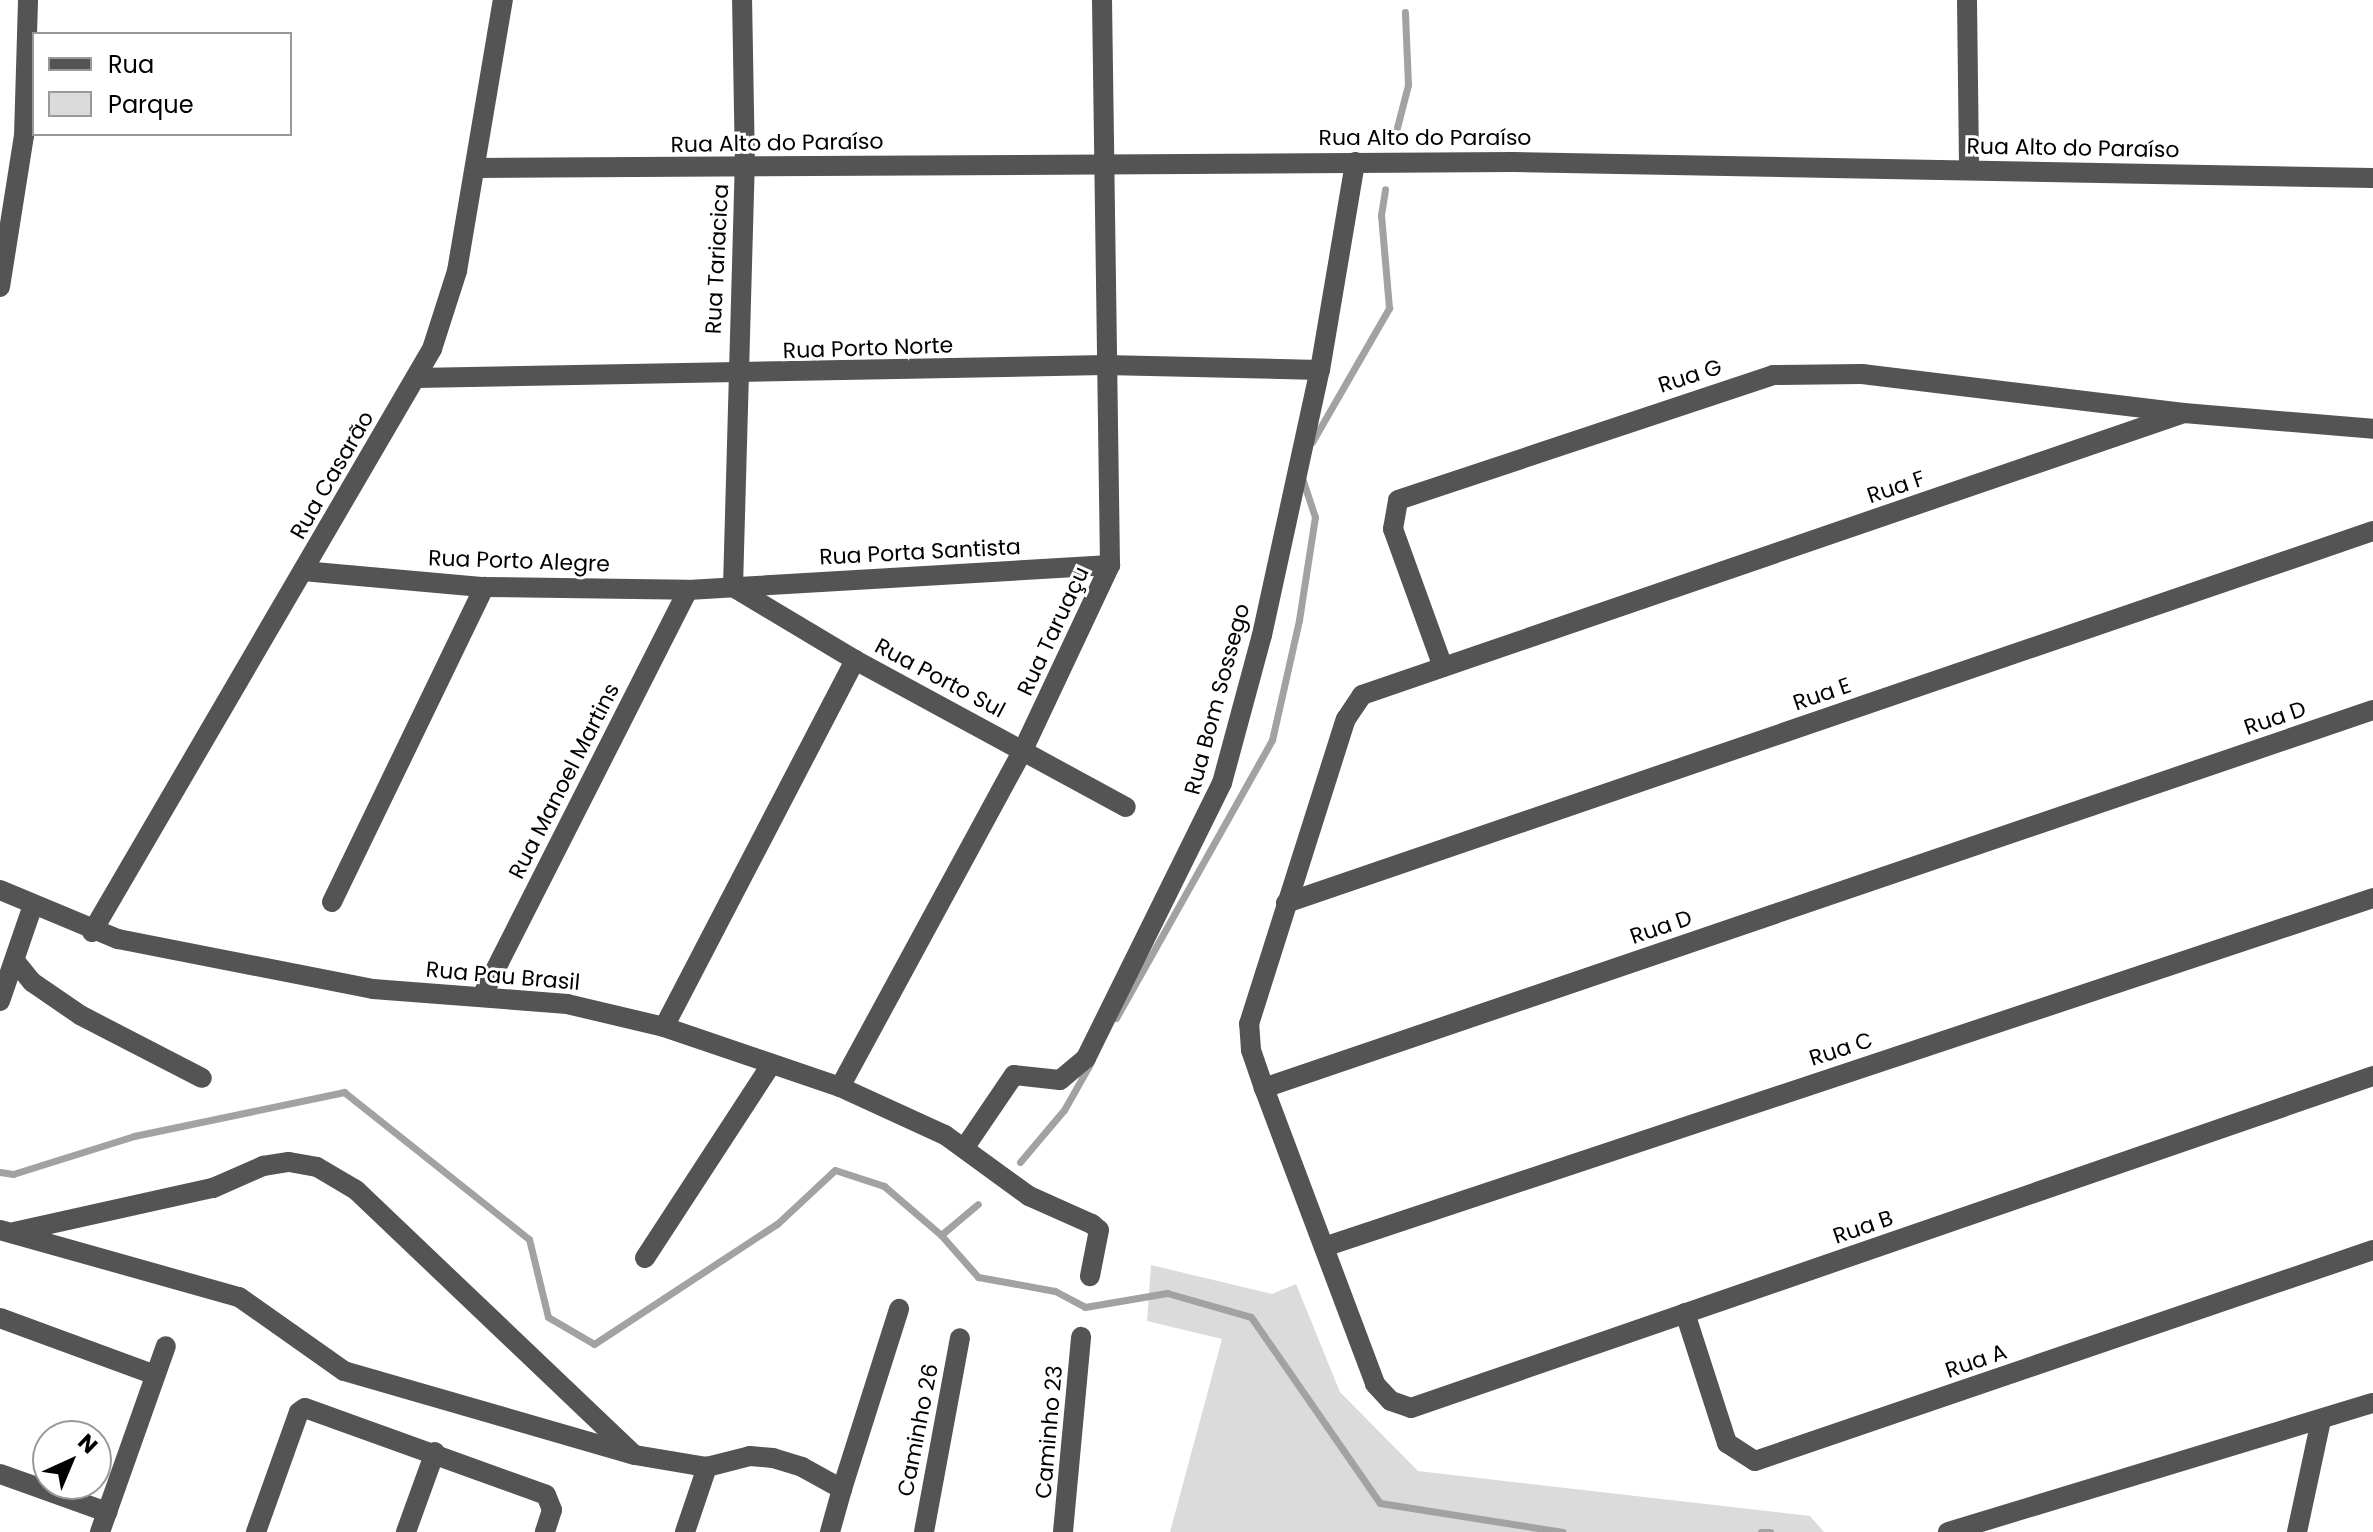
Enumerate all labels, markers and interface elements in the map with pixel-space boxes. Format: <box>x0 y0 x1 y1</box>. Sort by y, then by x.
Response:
legend <box>32 32 292 136</box>
text: Rua <box>108 48 154 81</box>
text: Parque <box>108 88 194 121</box>
street label: Rua Alto do Paraíso <box>1319 125 1531 151</box>
street label: Rua Alto do Paraíso <box>670 128 884 158</box>
street label: Rua Alto do Paraíso <box>1966 133 2180 163</box>
street label: Rua Tariacica <box>700 183 734 335</box>
street label: Rua Porto Norte <box>782 332 954 364</box>
street label: Rua G <box>1655 353 1725 399</box>
street label: Rua Casarão <box>285 406 379 544</box>
street label: Rua F <box>1864 465 1928 509</box>
street label: Rua Porta Santista <box>819 534 1021 570</box>
street label: Rua Porto Alegre <box>428 545 610 577</box>
street label: Rua Taruaçu <box>1012 562 1094 700</box>
street label: Rua Bom Sossego <box>1179 601 1255 797</box>
street label: Rua Porto Sul <box>870 633 1010 723</box>
street label: Rua E <box>1790 672 1854 716</box>
street label: Rua Manoel Martins <box>503 679 625 883</box>
street label: Rua D <box>2241 695 2309 741</box>
street label: Rua D <box>1627 904 1695 950</box>
street label: Rua Pau Brasil <box>425 956 581 996</box>
street label: Rua C <box>1806 1026 1876 1072</box>
street label: Rua B <box>1830 1204 1896 1250</box>
street label: Rua A <box>1942 1338 2010 1384</box>
street label: Caminho 26 <box>892 1361 944 1499</box>
street label: Caminho 23 <box>1030 1364 1068 1500</box>
north arrow <box>32 1420 112 1500</box>
text: N <box>71 1427 104 1461</box>

